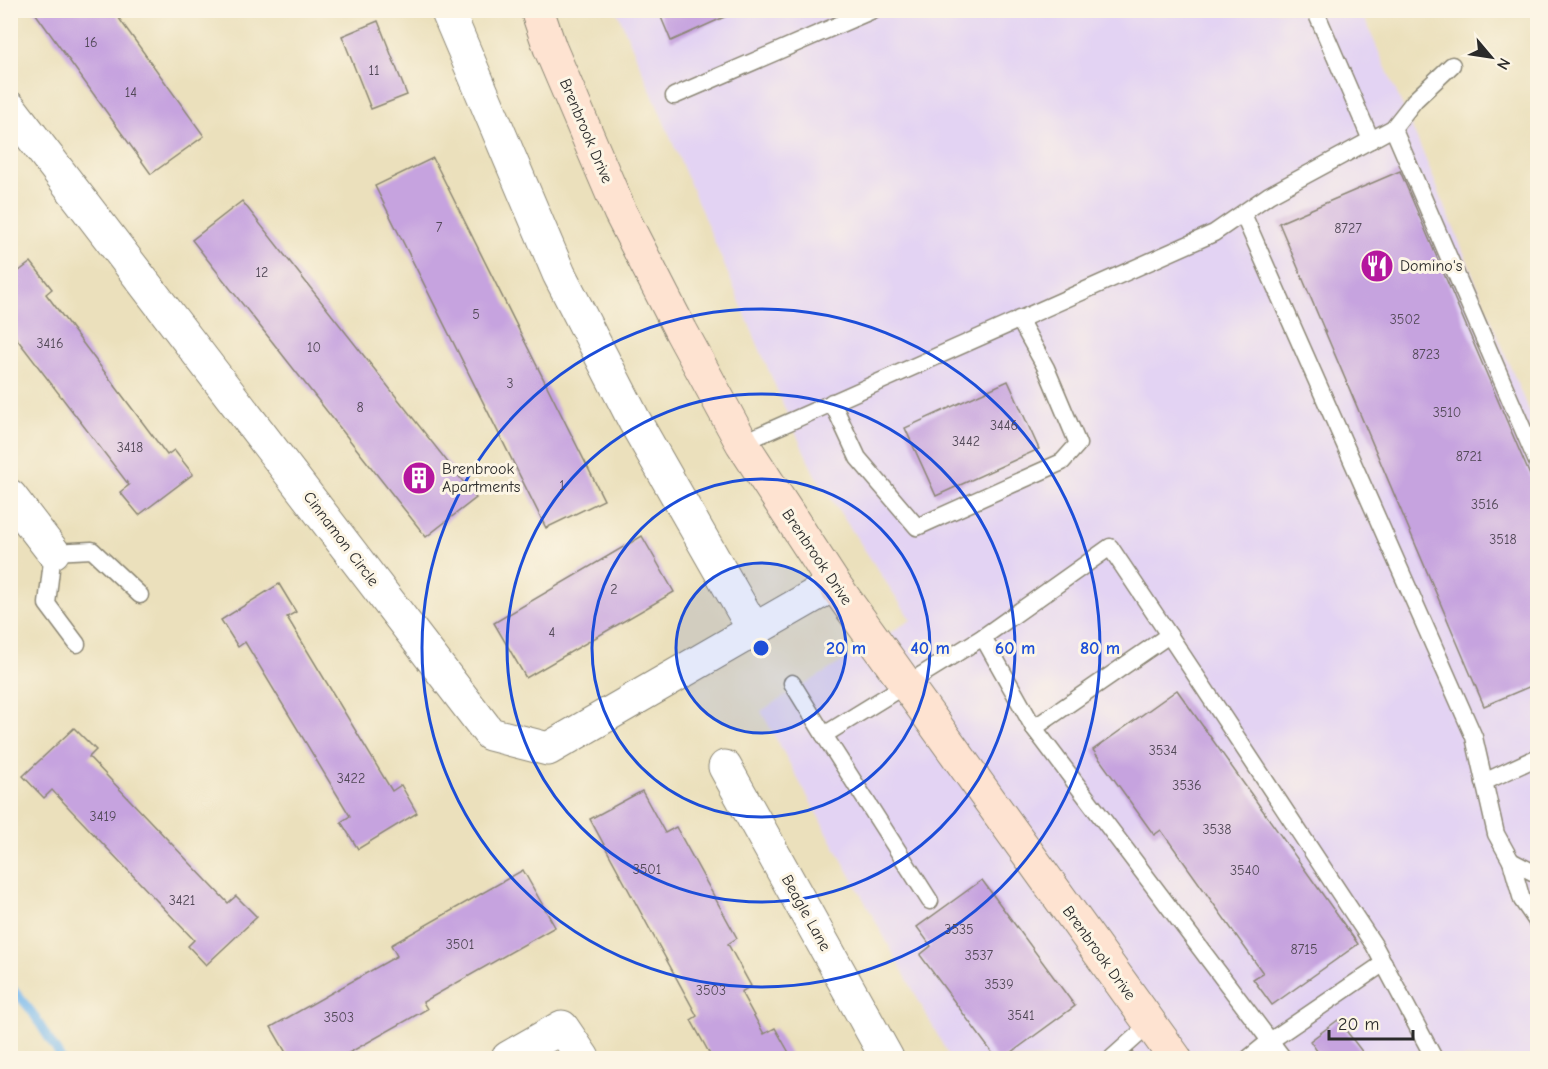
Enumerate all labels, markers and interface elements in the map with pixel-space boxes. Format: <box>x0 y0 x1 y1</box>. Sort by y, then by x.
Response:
north arrow <box>1461 27 1521 87</box>
house number: 16 <box>84 34 98 51</box>
text: N <box>1493 55 1514 73</box>
house number: 11 <box>368 62 380 79</box>
street label: Brenbrook Drive <box>556 76 616 186</box>
house number: 14 <box>125 84 137 101</box>
house number: 7 <box>436 219 443 236</box>
house number: 8727 <box>1334 220 1362 237</box>
restaurant icon: Domino's <box>1359 248 1395 284</box>
place label: Domino's <box>1400 257 1463 275</box>
house number: 12 <box>256 264 268 281</box>
house number: 5 <box>472 306 480 323</box>
house number: 3502 <box>1390 311 1420 328</box>
house number: 3416 <box>37 335 64 352</box>
house number: 10 <box>307 339 321 356</box>
house number: 8723 <box>1412 346 1440 363</box>
house number: 3 <box>506 375 514 392</box>
house number: 8 <box>356 399 364 416</box>
house number: 3510 <box>1433 404 1461 421</box>
house number: 3446 <box>990 417 1018 434</box>
house number: 3442 <box>952 433 980 450</box>
house number: 3418 <box>117 439 143 456</box>
house number: 8721 <box>1456 448 1482 465</box>
building icon: Brenbrook Apartments <box>401 460 437 496</box>
place label: Brenbrook Apartments <box>442 460 521 496</box>
house number: 1 <box>559 477 565 494</box>
street label: Cinnamon Circle <box>300 488 382 590</box>
house number: 3516 <box>1471 496 1499 513</box>
street label: Brenbrook Drive <box>778 506 856 608</box>
house number: 3518 <box>1489 531 1517 548</box>
house number: 2 <box>610 581 618 598</box>
house number: 4 <box>549 624 556 641</box>
centre of rings <box>751 638 771 658</box>
text: 20 m <box>826 638 866 659</box>
text: 40 m <box>910 638 950 659</box>
text: 60 m <box>995 638 1035 659</box>
text: 80 m <box>1080 638 1120 659</box>
house number: 3534 <box>1149 742 1177 759</box>
house number: 3422 <box>337 770 365 787</box>
house number: 3536 <box>1172 777 1202 794</box>
house number: 3419 <box>90 808 116 825</box>
house number: 3538 <box>1203 821 1231 838</box>
house number: 3501 <box>633 861 661 878</box>
house number: 3540 <box>1230 862 1260 879</box>
street label: Beagle Lane <box>778 872 834 954</box>
house number: 3421 <box>169 892 195 909</box>
street label: Brenbrook Drive <box>1059 902 1139 1004</box>
house number: 3535 <box>944 921 974 938</box>
house number: 3501 <box>446 936 474 953</box>
house number: 8715 <box>1291 941 1317 958</box>
house number: 3537 <box>965 947 994 964</box>
house number: 3539 <box>984 976 1014 993</box>
house number: 3503 <box>696 982 726 999</box>
scale bar <box>1329 1003 1413 1041</box>
house number: 3541 <box>1008 1007 1035 1024</box>
house number: 3503 <box>324 1009 354 1026</box>
text: 20 m <box>1338 1014 1379 1035</box>

